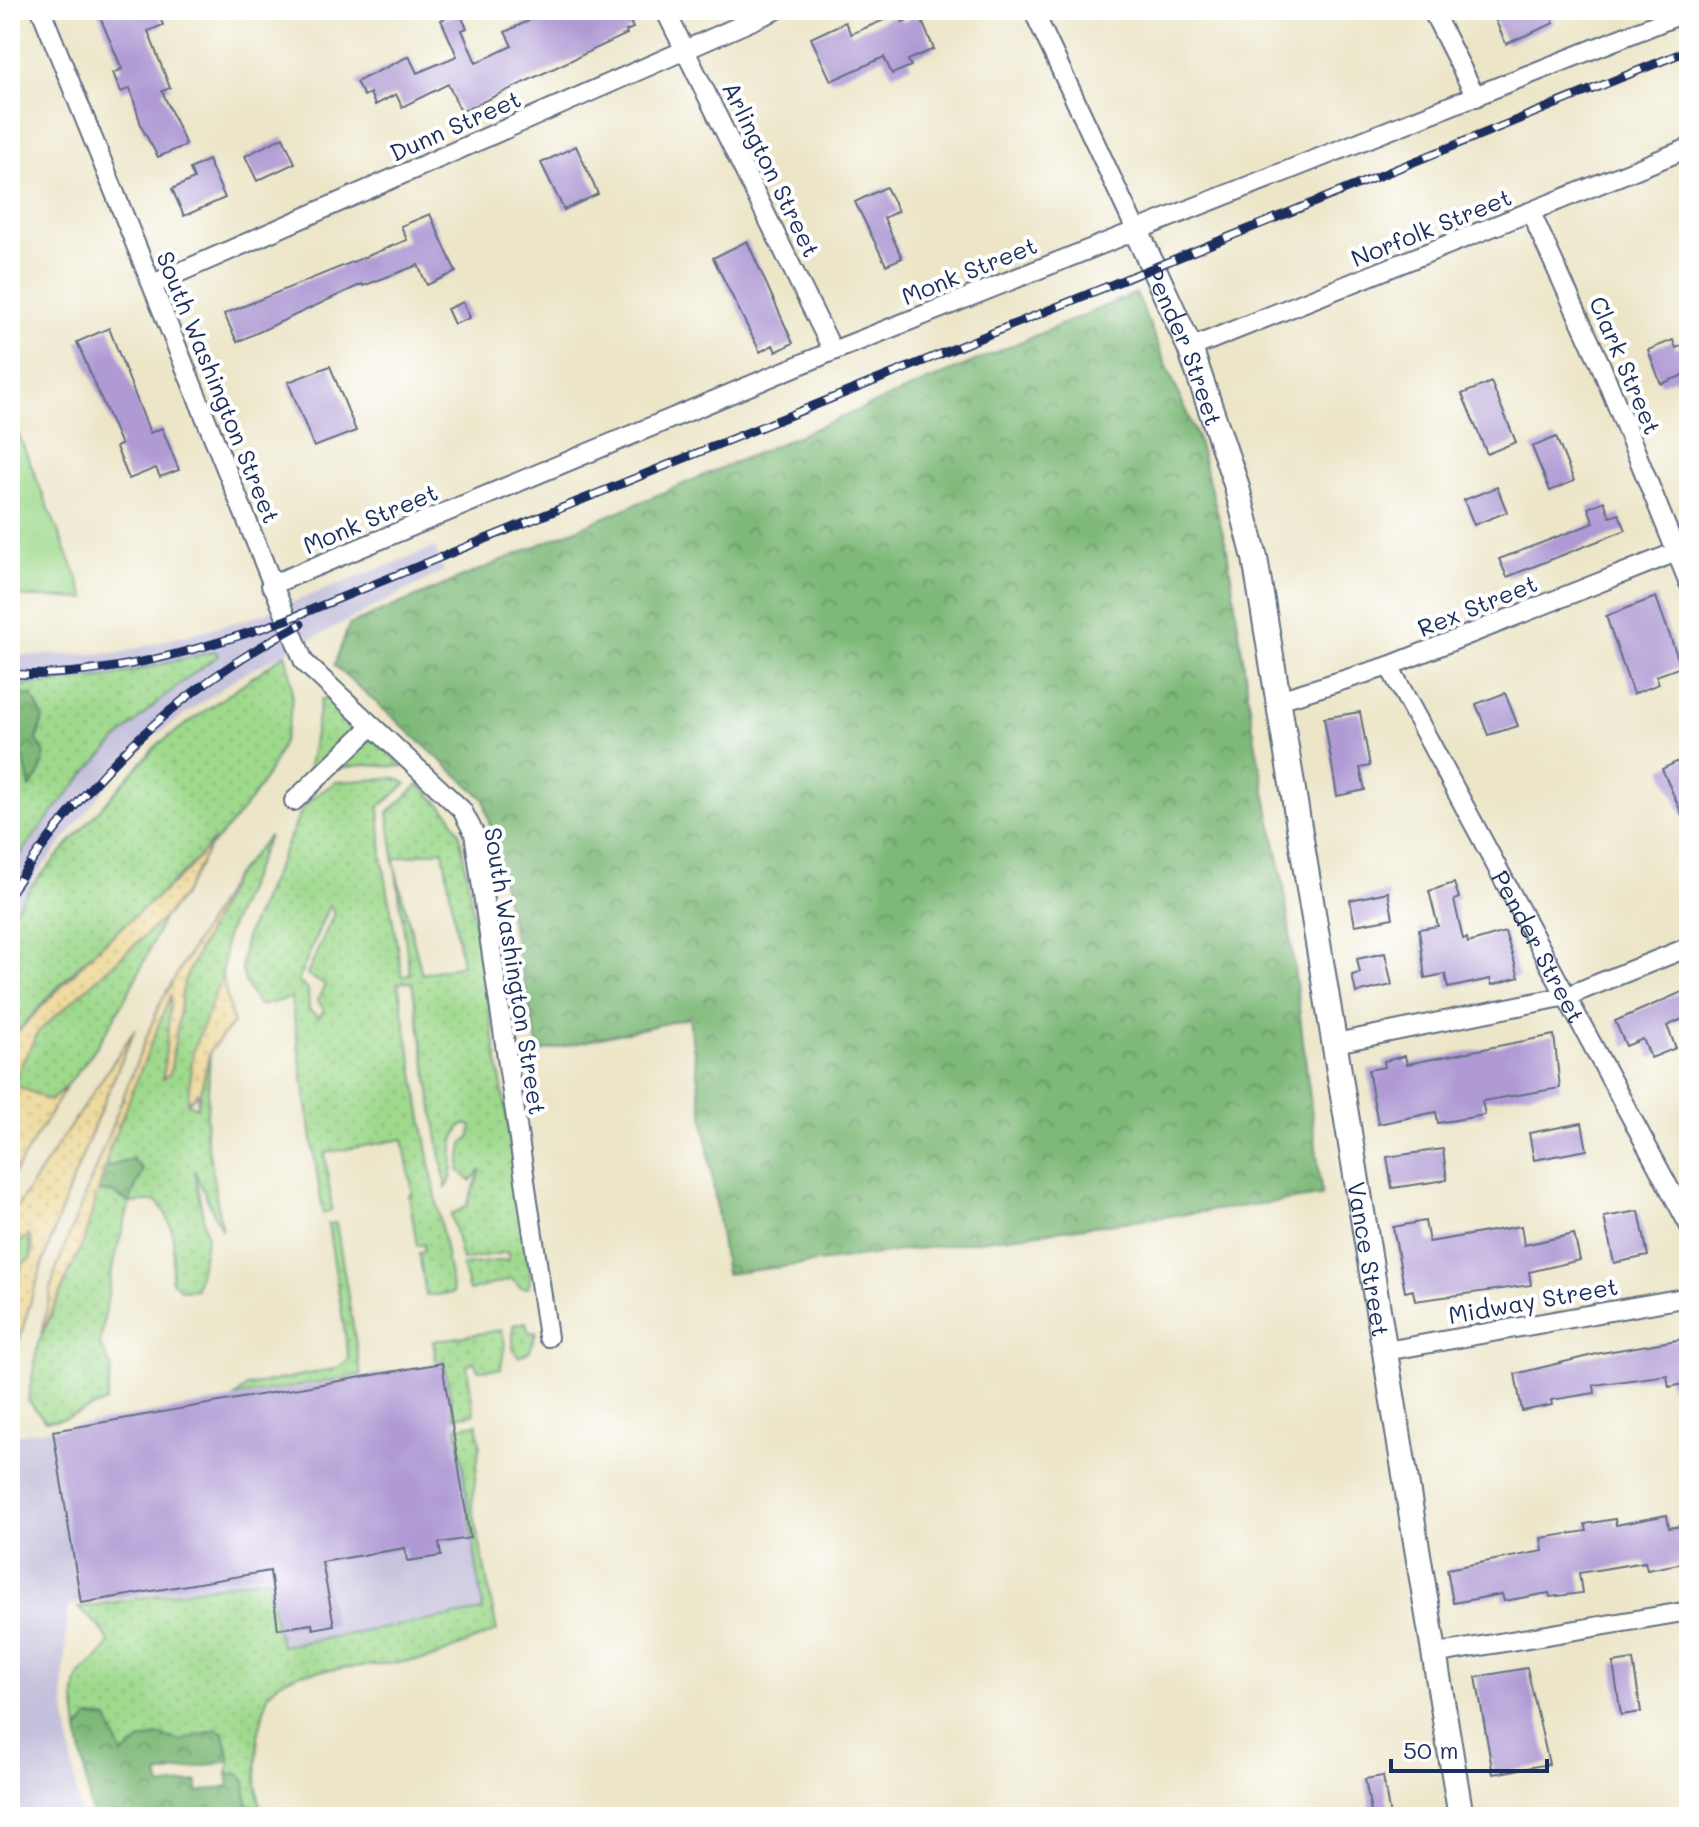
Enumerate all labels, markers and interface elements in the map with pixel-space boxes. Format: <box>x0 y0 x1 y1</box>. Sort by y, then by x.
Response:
street label: Arlington Street <box>716 76 828 262</box>
street label: Dunn Street <box>385 82 525 168</box>
street label: Norfolk Street <box>1346 181 1516 273</box>
street label: Monk Street <box>897 229 1041 311</box>
street label: South Washington Street <box>150 246 288 528</box>
street label: Pender Street <box>1139 261 1231 429</box>
street label: Clark Street <box>1583 291 1669 439</box>
street label: Monk Street <box>298 476 442 560</box>
street label: Rex Street <box>1413 567 1541 643</box>
street label: South Washington Street <box>478 825 554 1117</box>
street label: Pender Street <box>1486 864 1593 1028</box>
street label: Vance Street <box>1342 1179 1398 1339</box>
street label: Midway Street <box>1446 1270 1620 1330</box>
scale bar <box>1391 1723 1547 1773</box>
text: 50 m <box>1403 1734 1459 1765</box>

